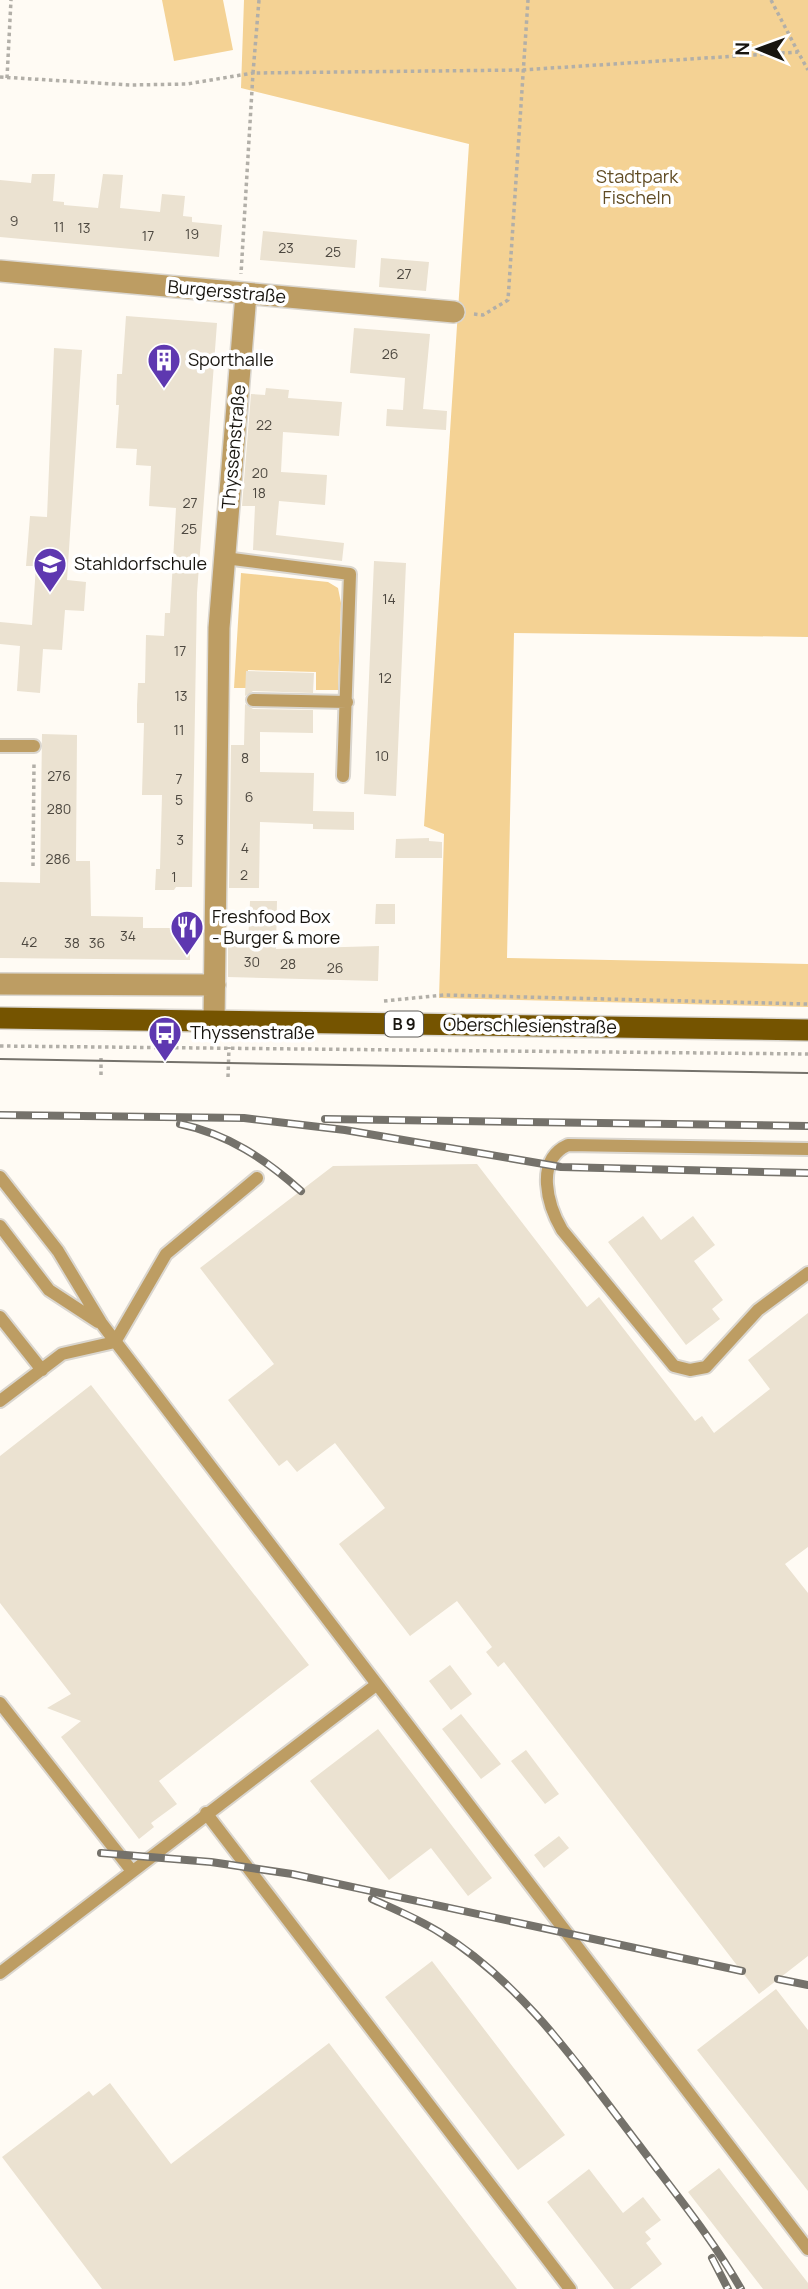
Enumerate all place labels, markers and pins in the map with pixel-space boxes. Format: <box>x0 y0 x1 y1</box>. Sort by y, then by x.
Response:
building icon: Sporthalle <box>145 341 183 390</box>
place label: Sporthalle <box>188 347 274 371</box>
school or university icon: Stahldorfschule <box>31 545 69 594</box>
place label: Stahldorfschule <box>74 551 207 575</box>
place label: Freshfood Box - Burger & more <box>212 904 340 949</box>
restaurant icon: Freshfood Box - Burger & more <box>168 908 206 957</box>
bus stop icon: Thyssenstraße <box>146 1014 184 1063</box>
place label: Thyssenstraße <box>190 1020 315 1044</box>

